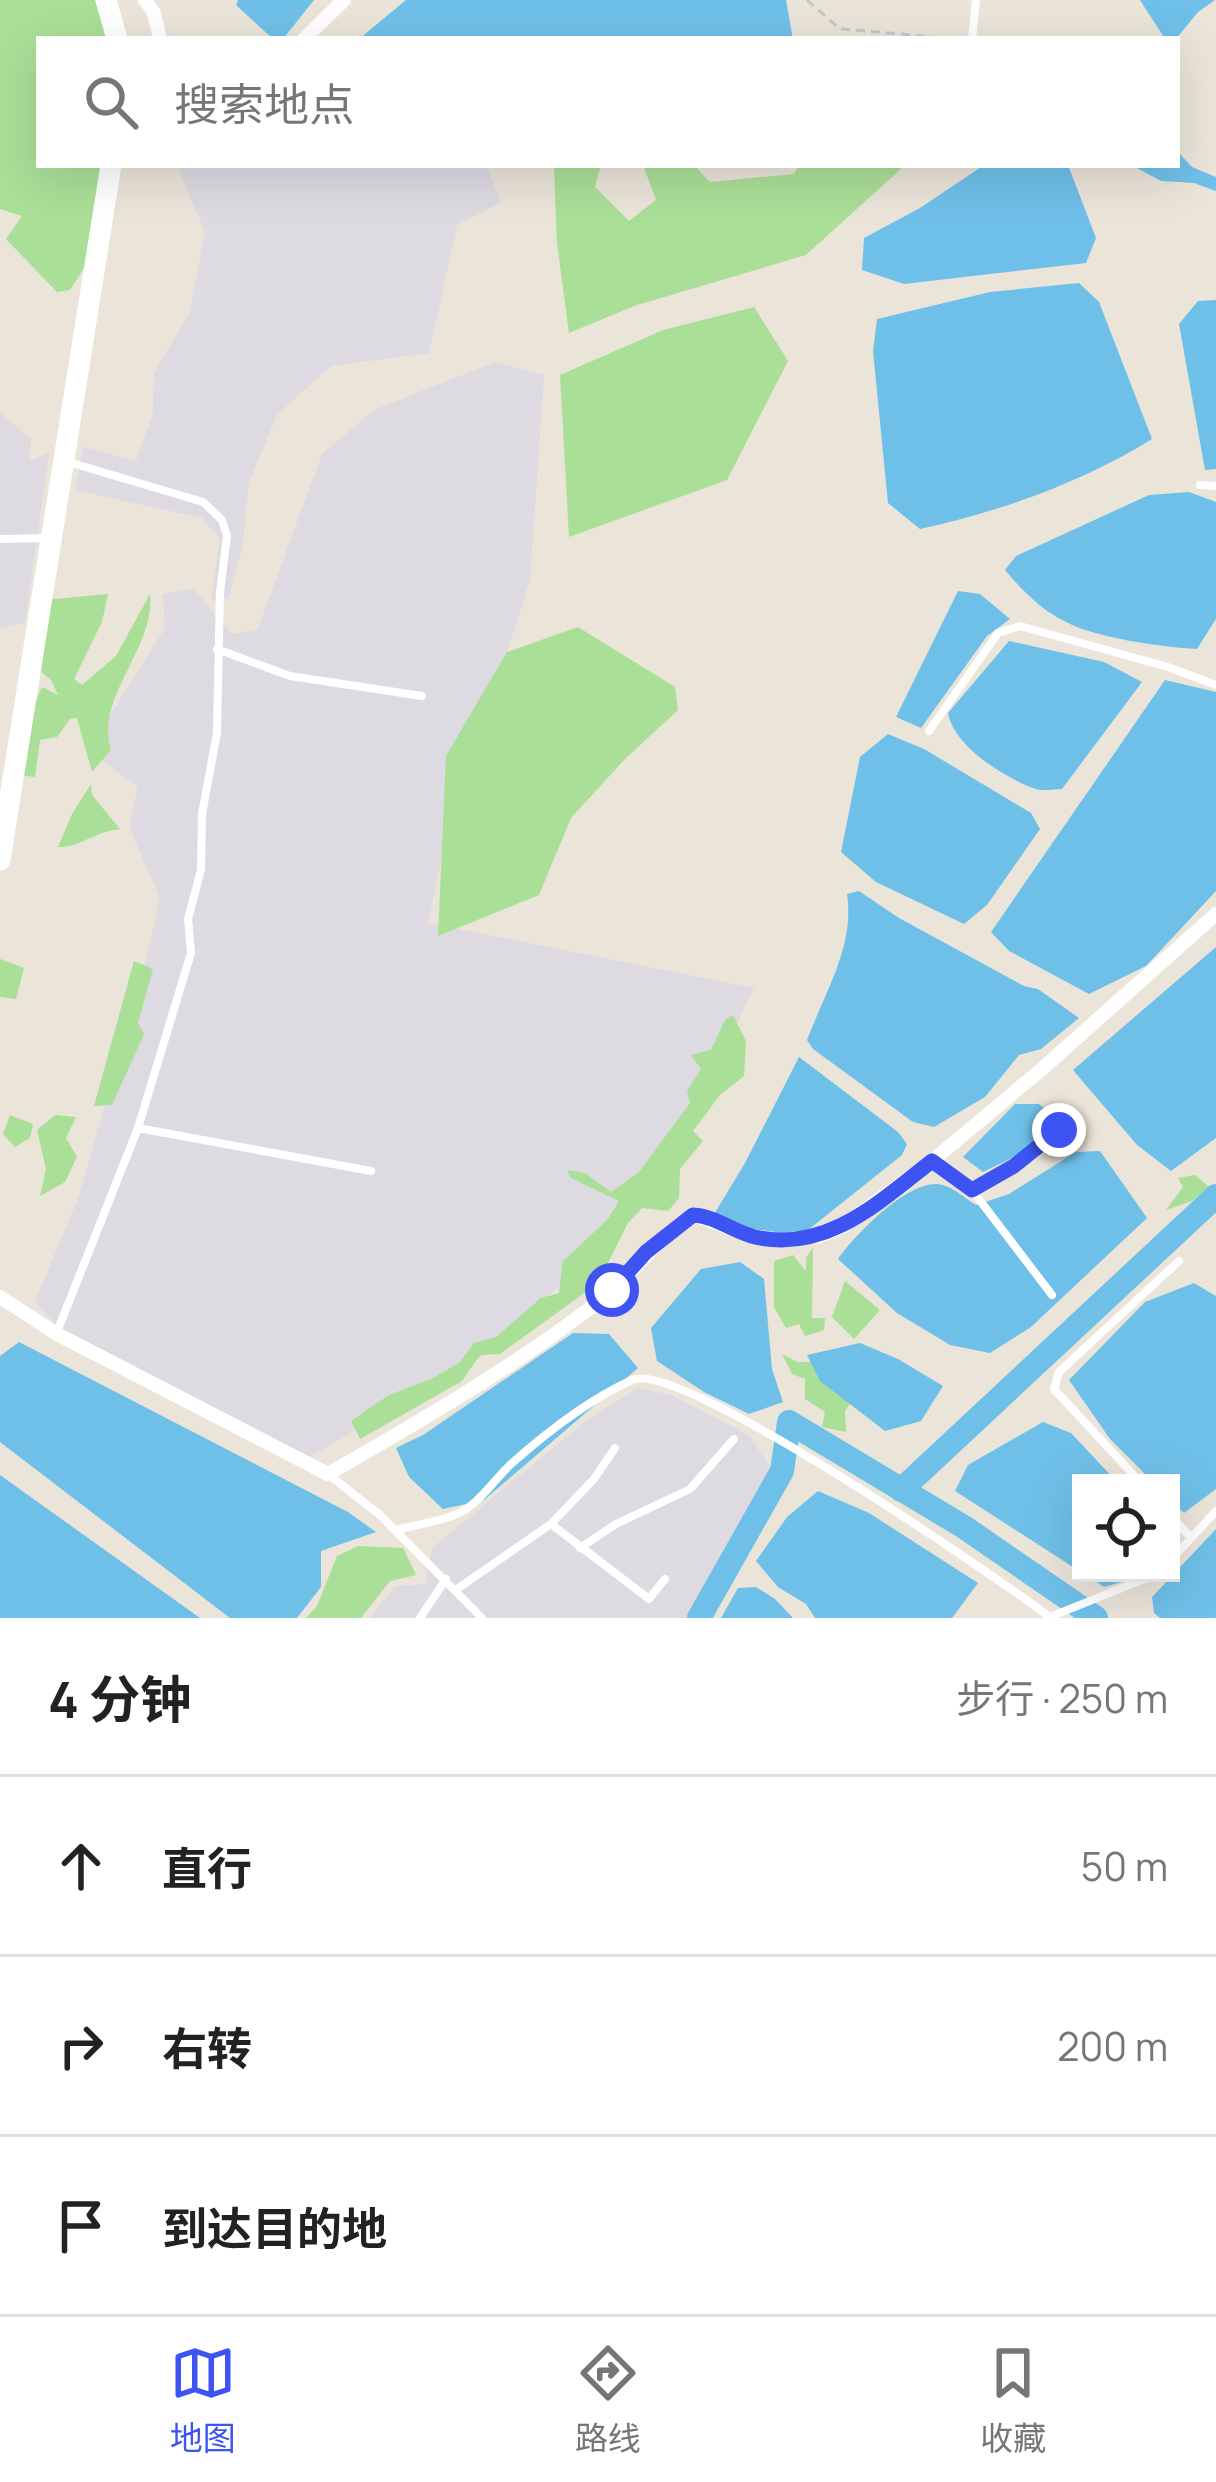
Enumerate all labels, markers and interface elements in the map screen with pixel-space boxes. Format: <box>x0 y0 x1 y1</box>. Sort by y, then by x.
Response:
search box <box>36 36 1180 168</box>
icon: search <box>78 69 144 135</box>
text: 搜索地点 <box>174 73 354 135</box>
route end <box>1032 1103 1086 1157</box>
route start <box>585 1263 639 1317</box>
map controls <box>1072 1474 1180 1582</box>
button: locate <box>1072 1474 1180 1582</box>
text: 4 分钟 <box>48 1664 191 1733</box>
text: 步行 · 250 m <box>956 1671 1168 1725</box>
icon: ahead <box>48 1833 114 1899</box>
text: 直行 <box>162 1837 252 1899</box>
text: 50 m <box>1081 1839 1168 1893</box>
icon: right <box>48 2013 114 2079</box>
text: 右转 <box>162 2017 252 2079</box>
text: 200 m <box>1057 2019 1168 2073</box>
icon: arrive <box>48 2193 114 2259</box>
text: 到达目的地 <box>162 2197 387 2259</box>
tab: 地图 <box>170 2340 236 2460</box>
tab: 路线 <box>575 2340 641 2460</box>
tab: 收藏 <box>980 2340 1046 2460</box>

